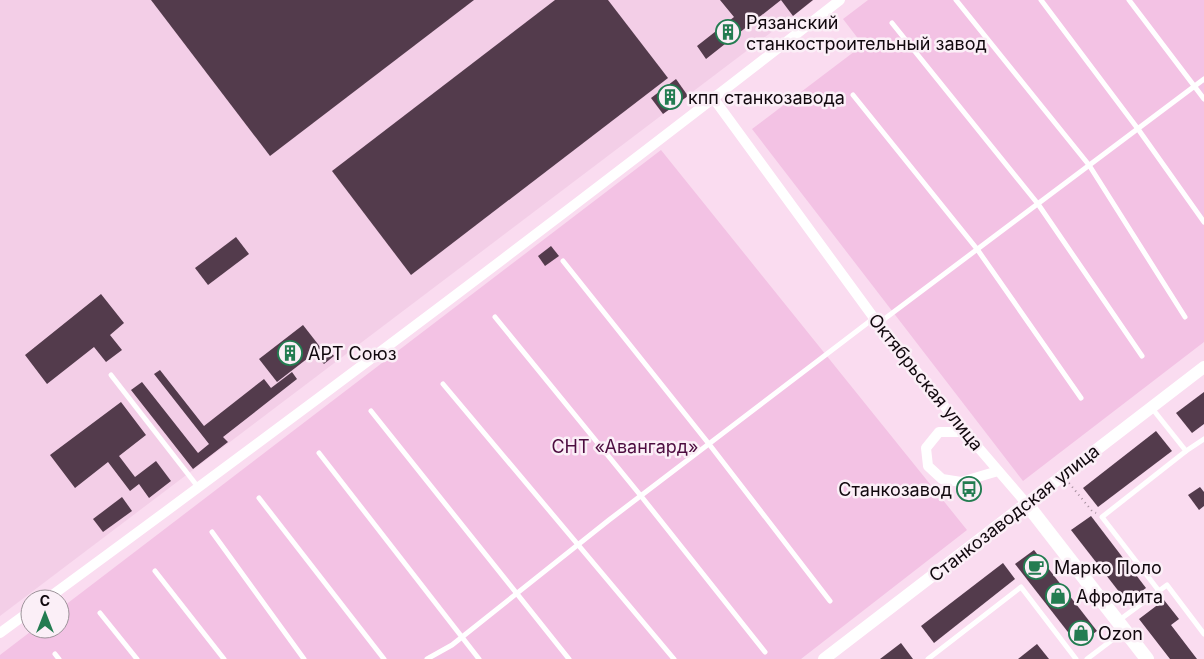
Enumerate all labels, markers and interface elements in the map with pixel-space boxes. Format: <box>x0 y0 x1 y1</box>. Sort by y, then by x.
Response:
place label: Рязанский станкостроительный завод <box>746 12 987 54</box>
building icon: Рязанский станкостроительный завод <box>715 19 741 45</box>
building icon: кпп станкозавода <box>657 84 683 110</box>
place label: кпп станкозавода <box>688 87 845 108</box>
street label: Октябрьская улица <box>864 309 988 455</box>
building icon: АРТ Союз <box>277 340 303 366</box>
place label: АРТ Союз <box>308 343 397 364</box>
park label: СНТ «Авангард» <box>551 436 699 457</box>
street label: Станкозаводская улица <box>925 440 1103 586</box>
bus stop icon: Станкозавод <box>956 476 982 502</box>
place label: Станкозавод <box>838 479 952 500</box>
cafe icon: Марко Поло <box>1023 554 1049 580</box>
place label: Марко Поло <box>1054 557 1162 578</box>
shop icon: Афродита <box>1045 583 1071 609</box>
place label: Афродита <box>1076 586 1163 607</box>
north arrow <box>20 589 70 639</box>
text: С <box>40 592 50 609</box>
shop icon: Ozon <box>1068 620 1094 646</box>
place label: Ozon <box>1098 623 1143 644</box>

